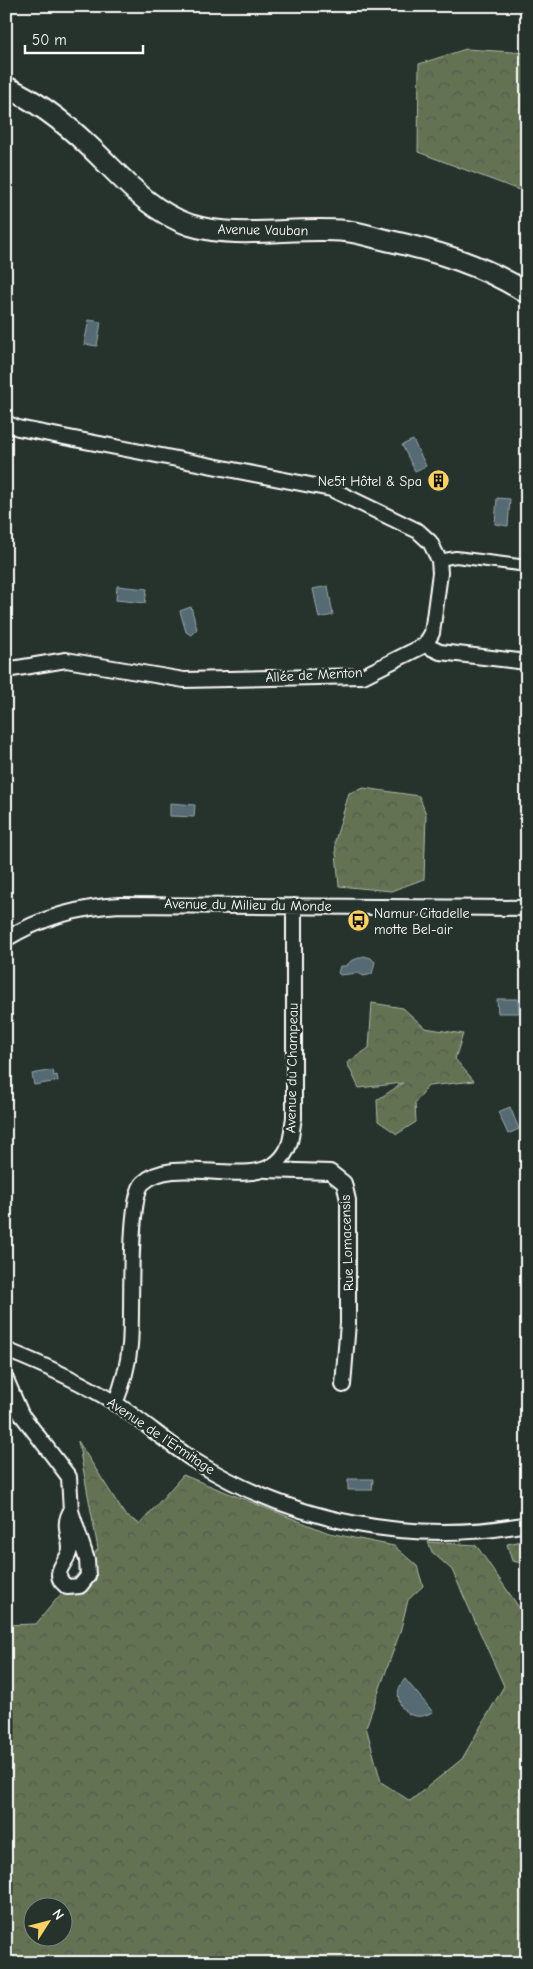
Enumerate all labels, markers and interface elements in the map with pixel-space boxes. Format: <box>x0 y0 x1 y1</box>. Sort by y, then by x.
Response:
scale bar <box>25 22 142 54</box>
text: 50 m <box>32 31 67 49</box>
street label: Avenue Vauban <box>217 221 309 239</box>
building icon: Ne5t Hôtel & Spa <box>426 469 450 493</box>
place label: Ne5t Hôtel & Spa <box>318 473 422 490</box>
street label: Allée de Menton <box>265 664 363 686</box>
street label: Avenue du Milieu du Monde <box>164 895 332 915</box>
place label: Namur Citadelle motte Bel-air <box>374 905 470 938</box>
bus stop icon: Namur Citadelle motte Bel-air <box>346 909 370 933</box>
street label: Avenue du Champeau <box>282 1003 302 1133</box>
street label: Rue Lomacensis <box>337 1194 357 1292</box>
street label: Avenue de l'Ermitage <box>104 1394 218 1478</box>
north arrow <box>22 1896 72 1946</box>
text: N <box>49 1906 68 1923</box>

